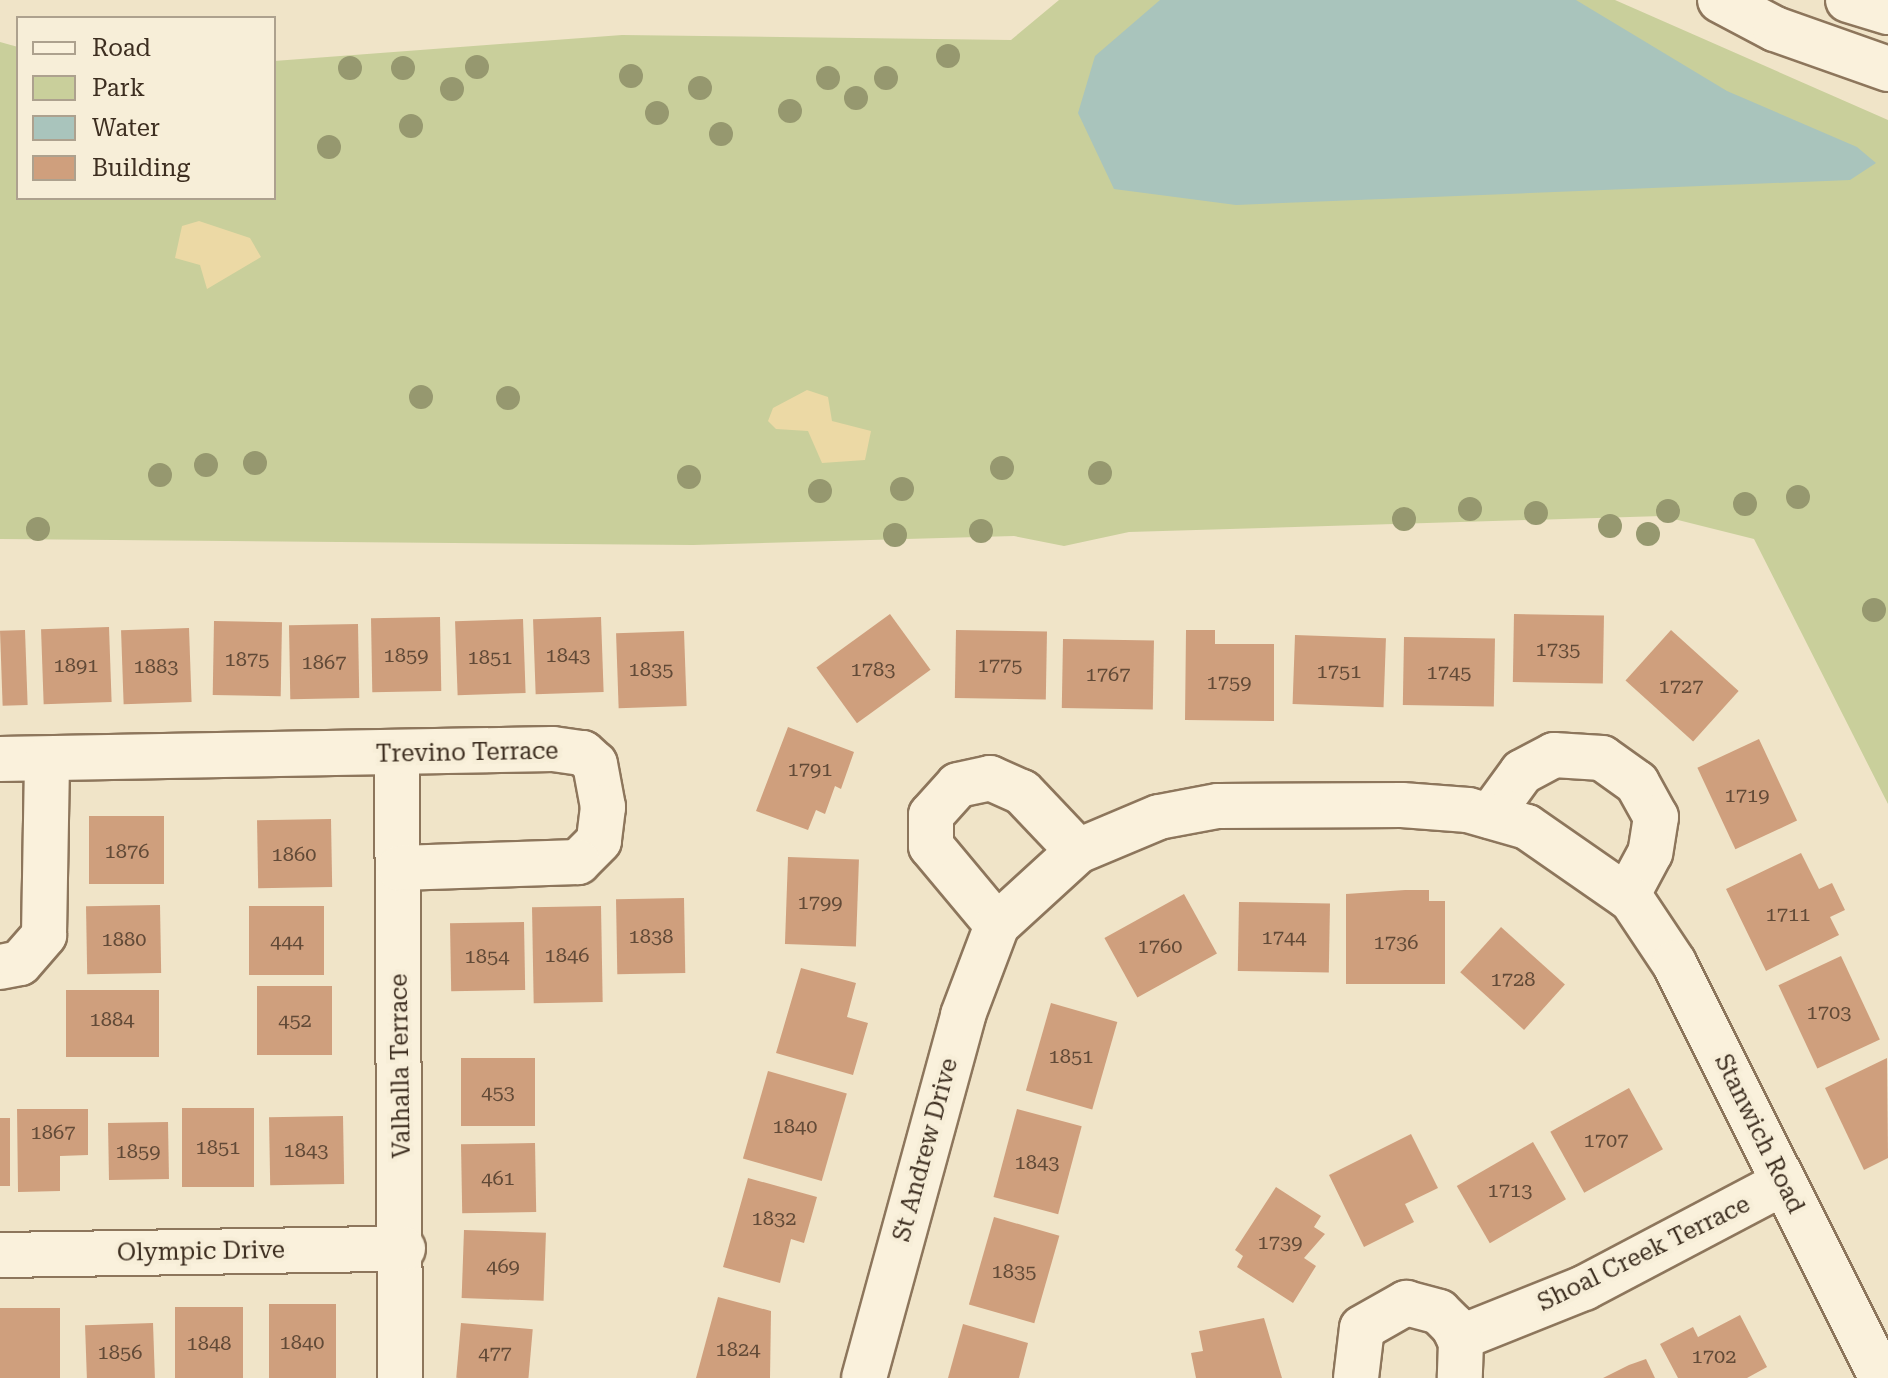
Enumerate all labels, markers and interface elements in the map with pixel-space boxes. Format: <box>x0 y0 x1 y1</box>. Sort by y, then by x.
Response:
legend <box>16 16 276 200</box>
text: Road <box>92 34 151 62</box>
text: Park <box>92 74 145 102</box>
text: Water <box>92 114 160 142</box>
text: Building <box>92 154 190 182</box>
house number: 1735 <box>1536 637 1580 661</box>
house number: 1859 <box>384 643 428 667</box>
house number: 1843 <box>546 643 590 667</box>
house number: 1851 <box>468 645 512 669</box>
house number: 1875 <box>225 647 269 671</box>
house number: 1867 <box>302 650 346 674</box>
house number: 1891 <box>54 653 98 677</box>
house number: 1775 <box>978 653 1022 677</box>
house number: 1883 <box>134 654 178 678</box>
house number: 1835 <box>629 657 673 681</box>
house number: 1783 <box>851 657 895 681</box>
house number: 1751 <box>1317 659 1361 683</box>
house number: 1745 <box>1427 660 1471 684</box>
house number: 1767 <box>1086 662 1130 686</box>
house number: 1759 <box>1207 670 1251 694</box>
house number: 1727 <box>1659 674 1703 698</box>
street label: Trevino Terrace <box>375 737 559 769</box>
house number: 1791 <box>788 757 832 781</box>
house number: 1719 <box>1725 783 1769 807</box>
house number: 1876 <box>105 839 149 863</box>
house number: 1860 <box>272 842 316 866</box>
house number: 1799 <box>798 890 842 914</box>
house number: 1711 <box>1766 902 1810 926</box>
house number: 1838 <box>629 924 673 948</box>
house number: 1744 <box>1262 925 1306 949</box>
house number: 1880 <box>102 927 146 951</box>
house number: 444 <box>270 929 304 953</box>
house number: 1736 <box>1374 930 1418 954</box>
house number: 1760 <box>1138 934 1182 958</box>
house number: 1846 <box>545 943 589 967</box>
house number: 1854 <box>465 944 509 968</box>
house number: 1728 <box>1491 967 1535 991</box>
street label: Valhalla Terrace <box>385 973 417 1159</box>
house number: 1703 <box>1807 1000 1851 1024</box>
house number: 1884 <box>90 1007 134 1031</box>
house number: 452 <box>278 1008 312 1032</box>
house number: 1851 <box>1049 1044 1093 1068</box>
street label: Stanwich Road <box>1708 1050 1810 1218</box>
street label: St Andrew Drive <box>888 1055 964 1245</box>
house number: 453 <box>481 1080 515 1104</box>
house number: 1840 <box>773 1114 817 1138</box>
house number: 1867 <box>31 1120 75 1144</box>
house number: 1707 <box>1584 1128 1628 1152</box>
house number: 1851 <box>196 1135 240 1159</box>
house number: 1843 <box>284 1138 328 1162</box>
house number: 1859 <box>116 1139 160 1163</box>
house number: 1843 <box>1015 1150 1059 1174</box>
house number: 461 <box>481 1166 515 1190</box>
house number: 1713 <box>1488 1178 1532 1202</box>
street label: Shoal Creek Terrace <box>1533 1190 1755 1318</box>
house number: 1832 <box>752 1206 796 1230</box>
house number: 1739 <box>1258 1230 1302 1254</box>
street label: Olympic Drive <box>117 1236 285 1268</box>
house number: 469 <box>486 1254 520 1278</box>
house number: 1835 <box>992 1259 1036 1283</box>
house number: 1840 <box>280 1330 324 1354</box>
house number: 1848 <box>187 1331 231 1355</box>
house number: 1824 <box>716 1337 760 1361</box>
house number: 1856 <box>98 1340 142 1364</box>
house number: 477 <box>478 1341 512 1365</box>
house number: 1702 <box>1692 1344 1736 1368</box>

